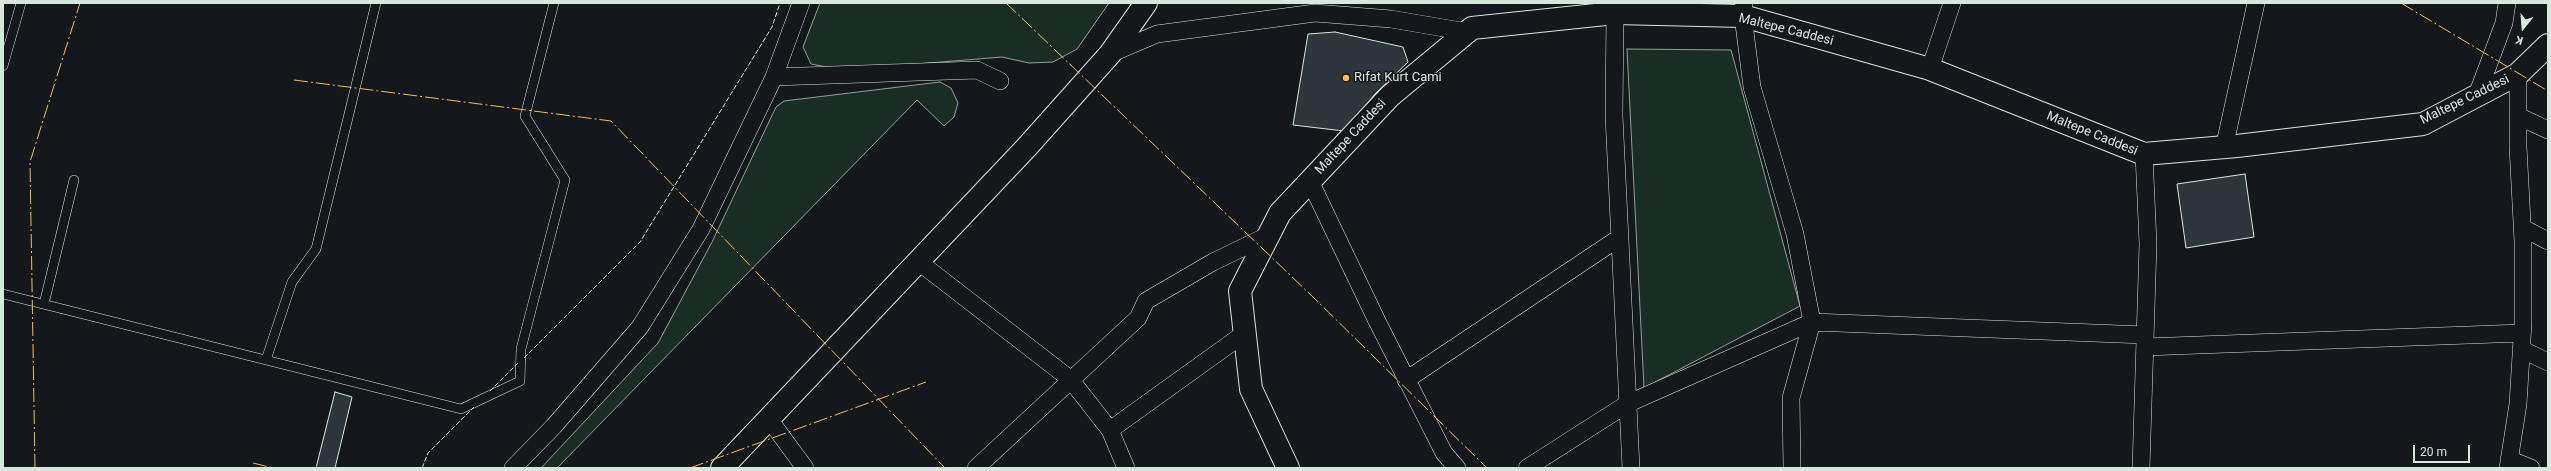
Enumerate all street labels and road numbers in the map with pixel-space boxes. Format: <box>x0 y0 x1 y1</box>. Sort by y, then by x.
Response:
street label: Maltepe Caddesi <box>1737 11 1835 49</box>
street label: Maltepe Caddesi <box>2418 72 2512 128</box>
street label: Maltepe Caddesi <box>1312 96 1390 178</box>
street label: Maltepe Caddesi <box>2044 109 2140 159</box>

